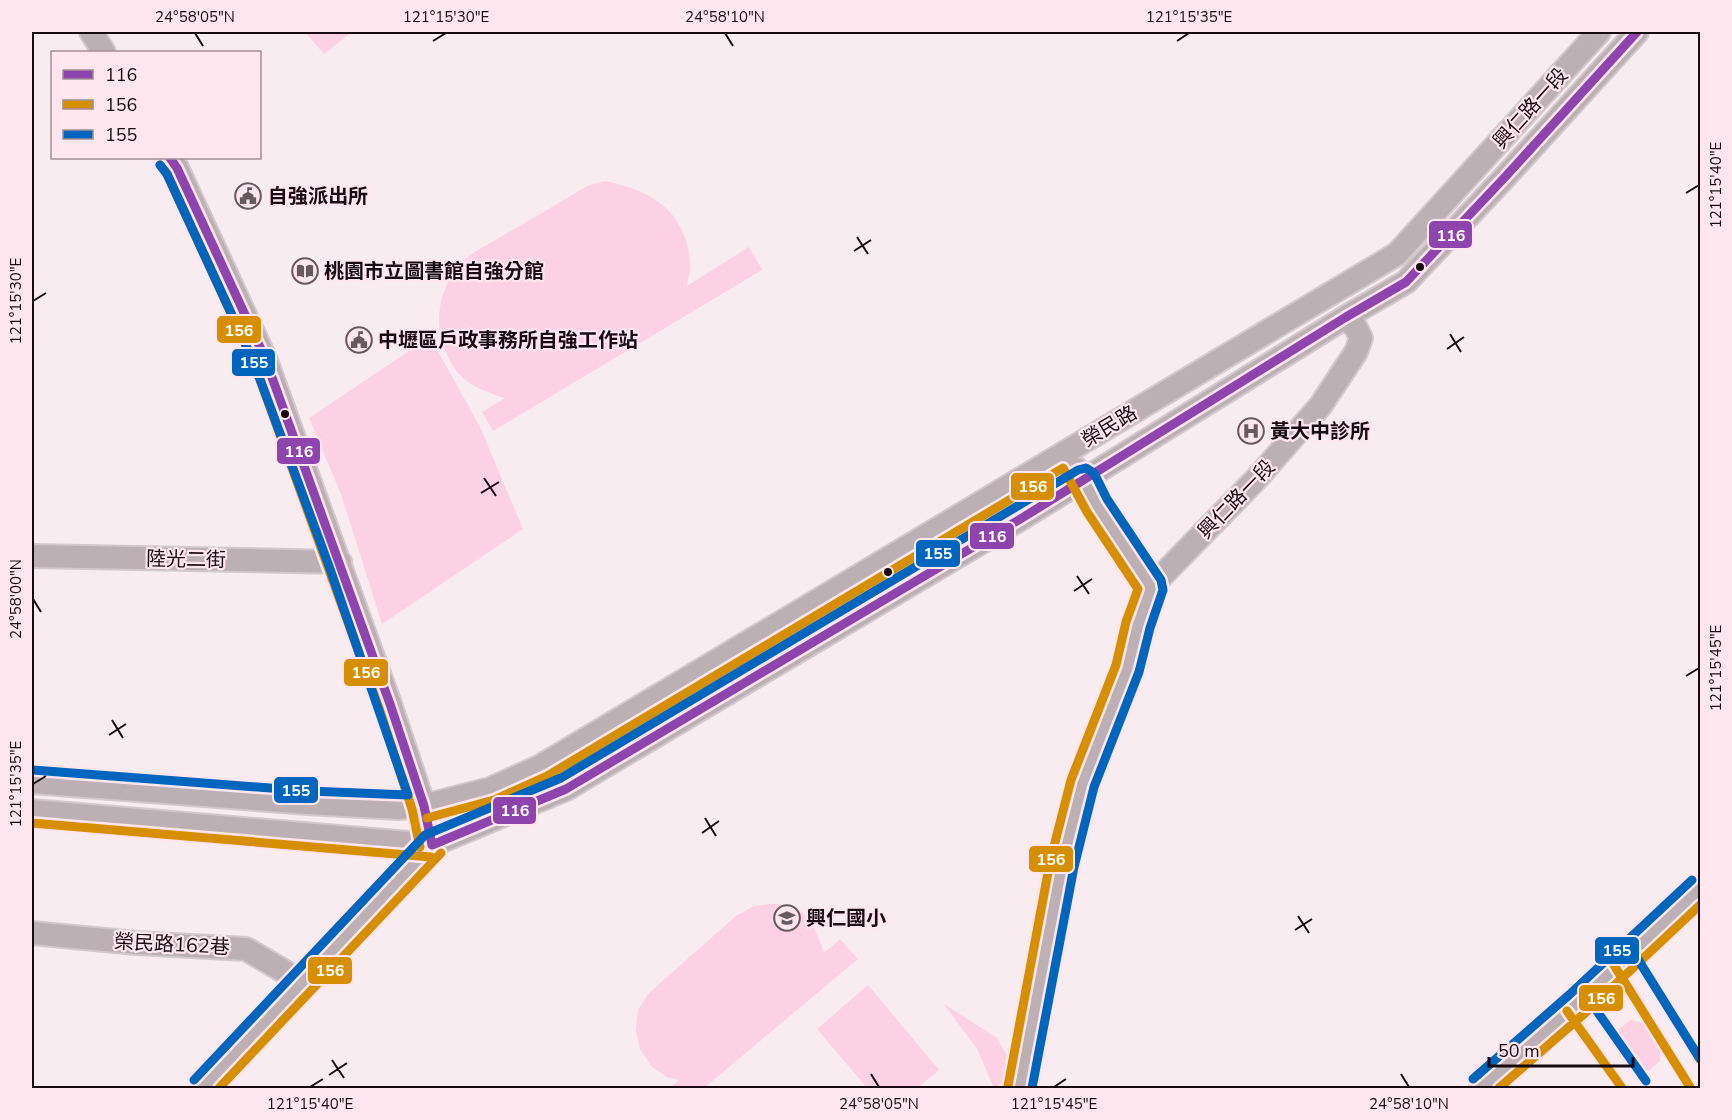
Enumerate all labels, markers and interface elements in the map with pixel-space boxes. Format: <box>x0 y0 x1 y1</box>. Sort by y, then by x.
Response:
text: 24°58'05"N <box>155 7 235 27</box>
text: 121°15'30"E <box>403 7 489 27</box>
text: 24°58'10"N <box>685 7 765 27</box>
text: 121°15'35"E <box>1146 7 1232 27</box>
legend <box>51 51 261 159</box>
street label: 興仁路一段 <box>1487 62 1574 155</box>
text: 116 <box>105 63 137 87</box>
text: 156 <box>105 93 137 117</box>
text: 155 <box>105 123 137 147</box>
text: 121°15'40"E <box>1706 142 1726 228</box>
public building icon: 自強派出所 <box>233 181 263 211</box>
place label: 自強派出所 <box>268 183 368 210</box>
line badge: 116 <box>1428 220 1473 249</box>
text: 116 <box>1437 225 1465 247</box>
library icon: 桃園市立圖書館自強分館 <box>290 256 320 286</box>
text: 121°15'30"E <box>6 258 26 344</box>
place label: 桃園市立圖書館自強分館 <box>324 258 544 285</box>
unlabelled marker <box>1414 261 1426 273</box>
line badge: 156 <box>216 315 262 344</box>
text: 156 <box>225 320 253 342</box>
public building icon: 中壢區戶政事務所自強工作站 <box>344 325 374 355</box>
place label: 中壢區戶政事務所自強工作站 <box>378 327 638 354</box>
line badge: 155 <box>231 348 276 377</box>
text: 155 <box>240 352 268 374</box>
street label: 榮民路 <box>1077 399 1142 453</box>
unlabelled marker <box>279 408 291 420</box>
hospital icon: 黃大中診所 <box>1236 416 1266 446</box>
place label: 黃大中診所 <box>1270 418 1370 445</box>
line badge: 116 <box>276 437 321 465</box>
text: 116 <box>285 441 313 463</box>
street label: 興仁路一段 <box>1192 454 1281 545</box>
line badge: 156 <box>1010 472 1055 501</box>
text: 156 <box>1019 476 1047 498</box>
line badge: 116 <box>969 522 1015 550</box>
text: 116 <box>978 526 1006 548</box>
line badge: 155 <box>915 539 961 568</box>
text: 155 <box>924 543 952 565</box>
street label: 陸光二街 <box>146 545 226 574</box>
text: 24°58'00"N <box>6 559 26 639</box>
unlabelled marker <box>882 566 894 578</box>
text: 121°15'45"E <box>1706 625 1726 711</box>
line badge: 156 <box>343 658 389 687</box>
text: 156 <box>352 662 380 684</box>
text: 121°15'35"E <box>6 741 26 827</box>
line badge: 155 <box>273 776 319 804</box>
text: 155 <box>282 780 310 802</box>
line badge: 116 <box>492 796 537 825</box>
text: 116 <box>501 800 529 822</box>
line badge: 156 <box>1028 845 1074 873</box>
text: 156 <box>1037 849 1065 871</box>
school or university icon: 興仁國小 <box>772 903 802 933</box>
place label: 興仁國小 <box>806 905 886 932</box>
street label: 榮民路162巷 <box>113 928 231 961</box>
line badge: 155 <box>1594 936 1640 965</box>
text: 155 <box>1603 940 1631 962</box>
line badge: 156 <box>307 956 353 985</box>
text: 156 <box>316 960 344 982</box>
line badge: 156 <box>1578 984 1624 1012</box>
text: 156 <box>1587 988 1615 1010</box>
scale bar <box>1489 1030 1633 1068</box>
text: 50 m <box>1498 1039 1540 1063</box>
text: 121°15'40"E <box>267 1094 353 1114</box>
text: 24°58'05"N <box>839 1094 919 1114</box>
text: 121°15'45"E <box>1011 1094 1097 1114</box>
text: 24°58'10"N <box>1369 1094 1449 1114</box>

